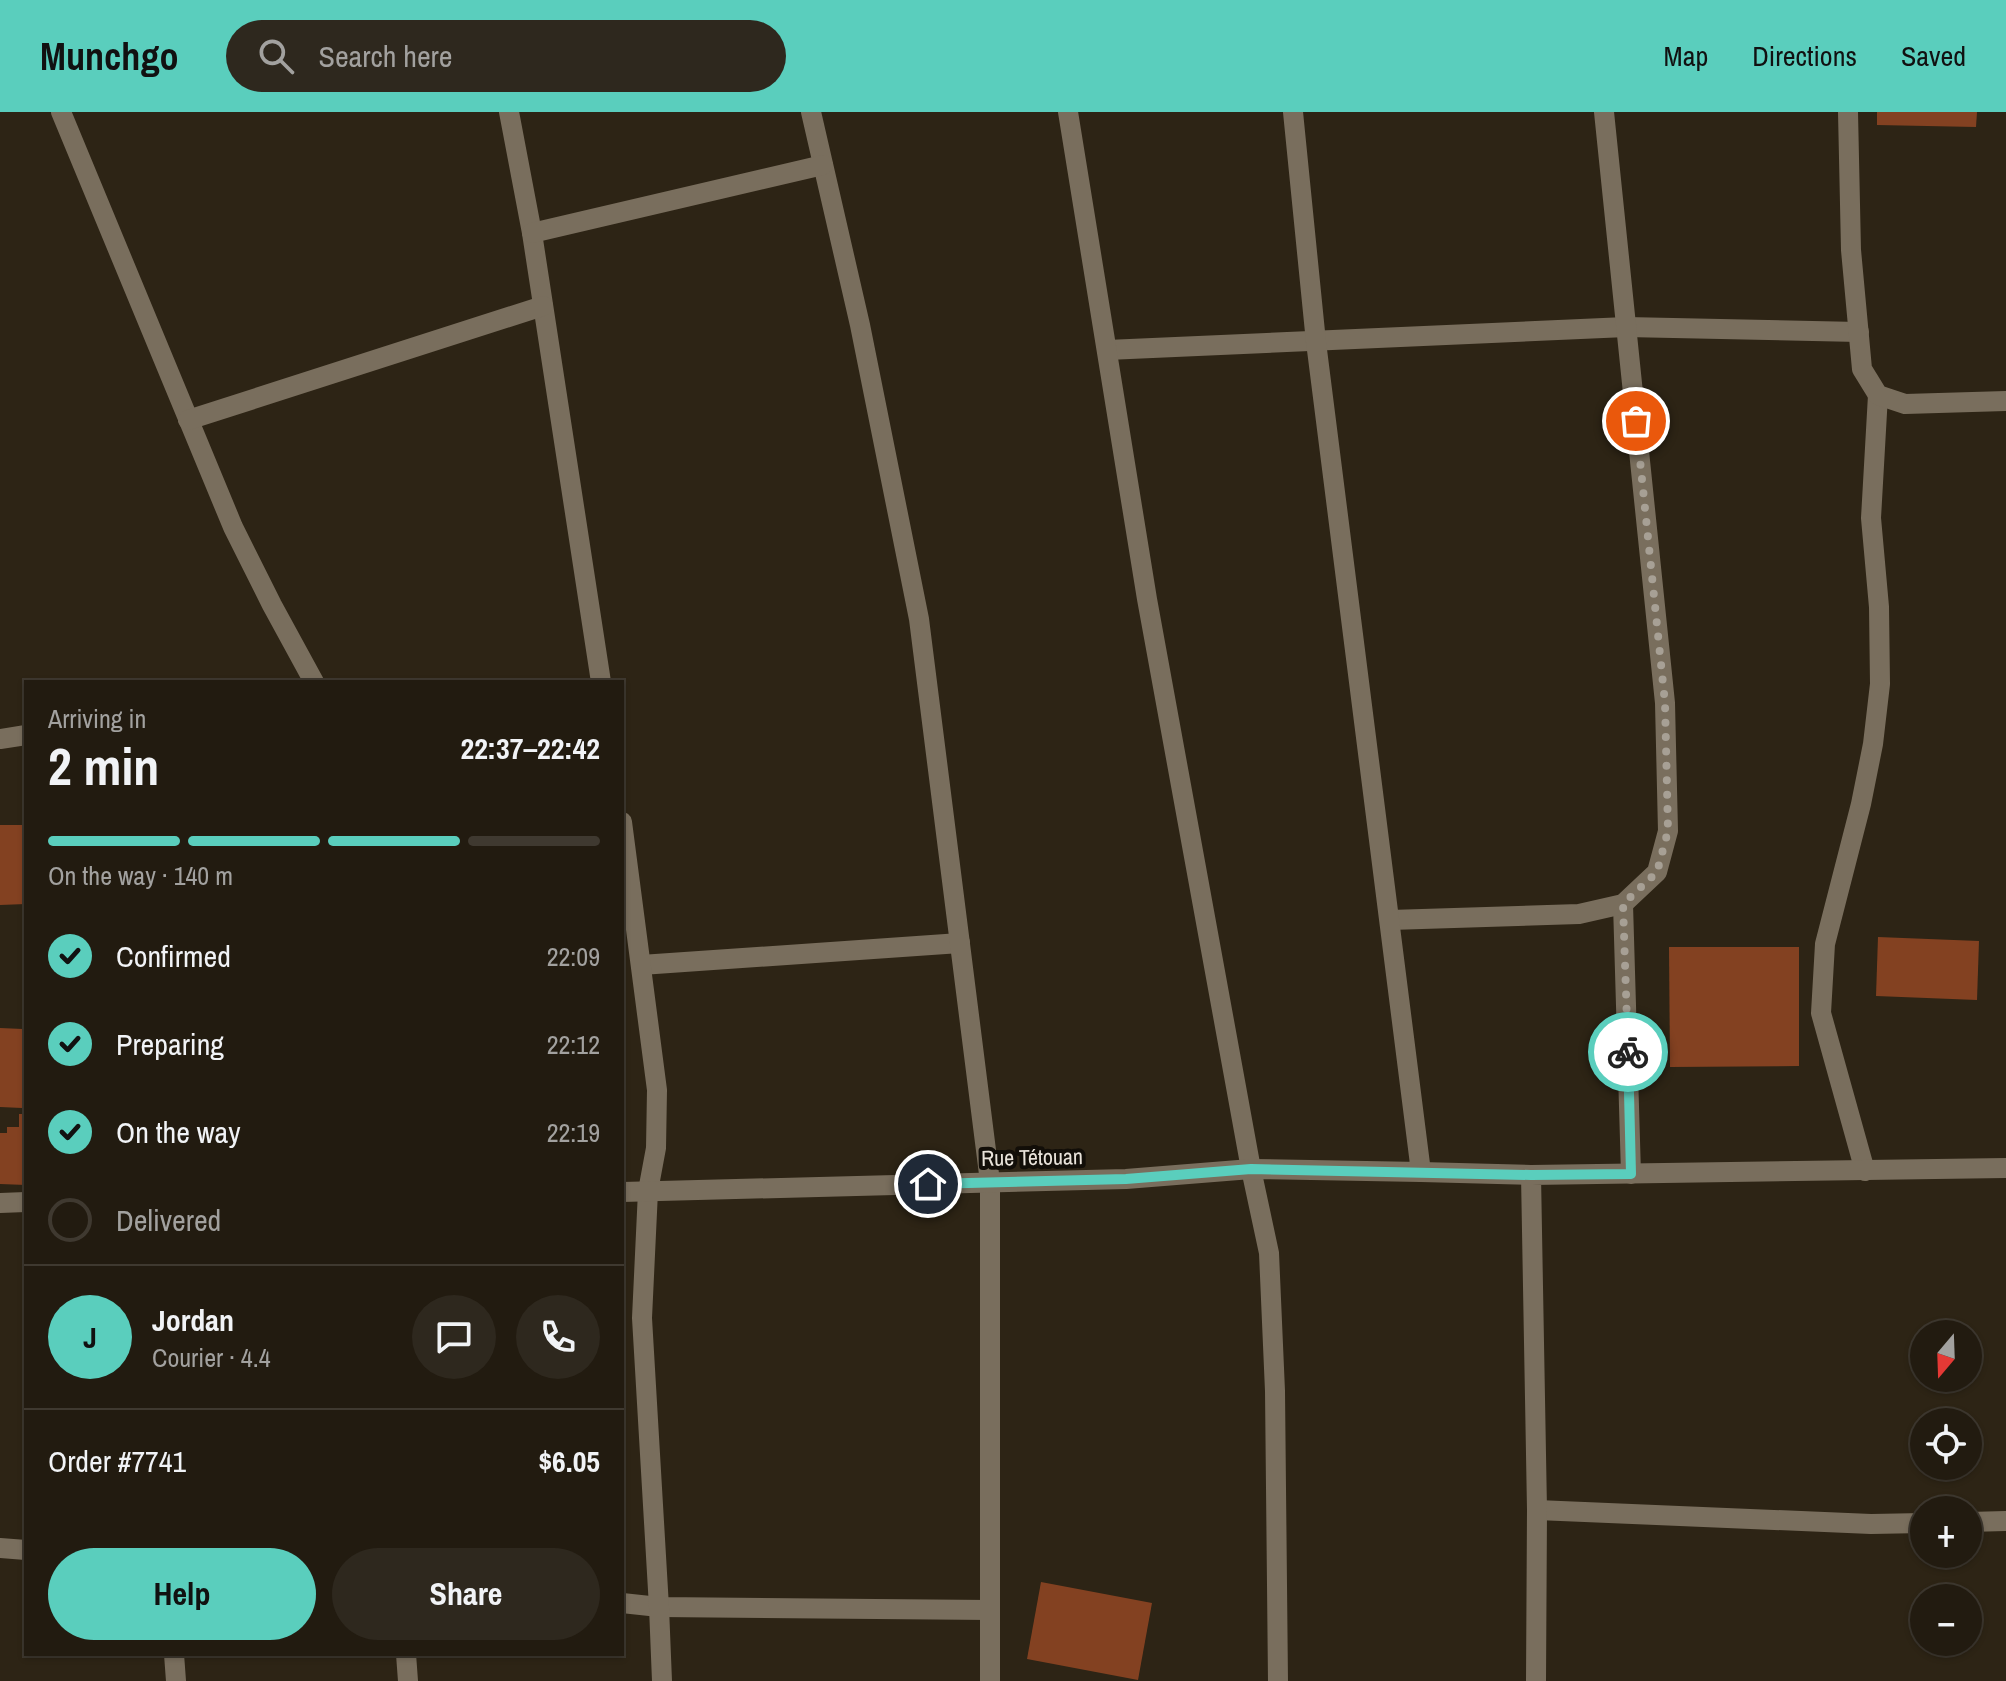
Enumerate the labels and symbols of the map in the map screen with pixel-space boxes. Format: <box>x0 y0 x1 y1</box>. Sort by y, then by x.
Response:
pin <box>1602 387 1670 455</box>
courier <box>1588 1012 1668 1092</box>
street label: Rue Tétouan <box>981 1141 1083 1173</box>
pin <box>894 1150 962 1218</box>
north arrow <box>1910 1320 1982 1392</box>

